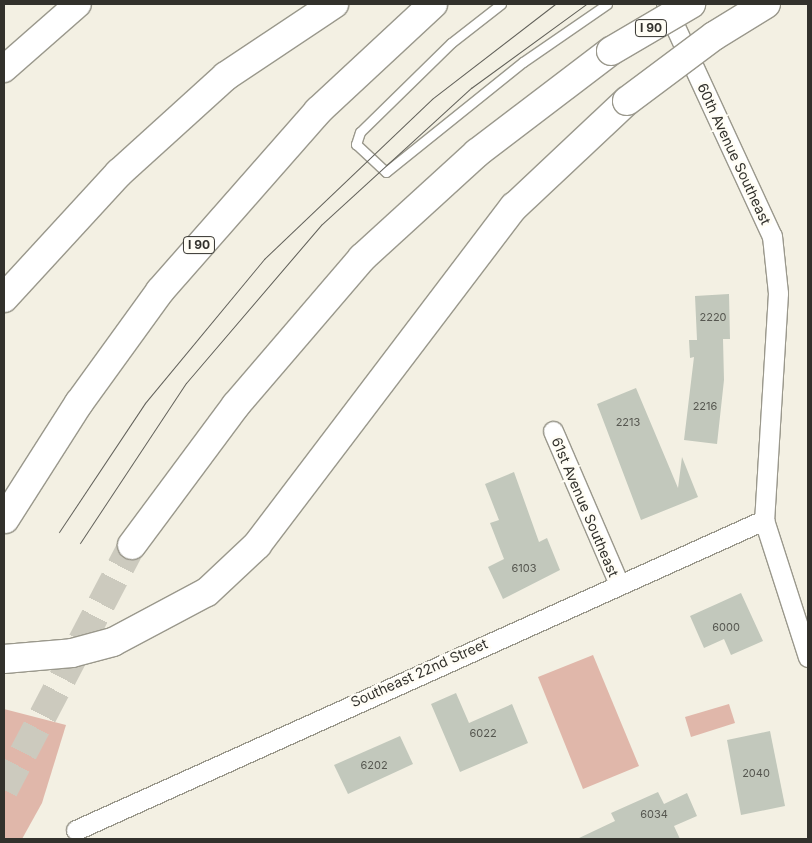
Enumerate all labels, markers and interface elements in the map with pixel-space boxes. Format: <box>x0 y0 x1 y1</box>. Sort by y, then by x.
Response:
road number: I 90 <box>635 18 667 38</box>
street label: 60th Avenue Southeast <box>694 81 774 227</box>
road number: I 90 <box>183 236 215 254</box>
house number: 2220 <box>699 310 727 324</box>
house number: 2216 <box>693 399 717 413</box>
house number: 2213 <box>616 415 640 429</box>
street label: 61st Avenue Southeast <box>548 435 622 579</box>
house number: 6103 <box>511 561 537 575</box>
house number: 6000 <box>712 620 740 634</box>
street label: Southeast 22nd Street <box>348 635 490 711</box>
house number: 6022 <box>469 726 497 740</box>
house number: 6202 <box>360 758 388 772</box>
house number: 2040 <box>742 766 770 780</box>
house number: 6034 <box>640 807 668 821</box>

